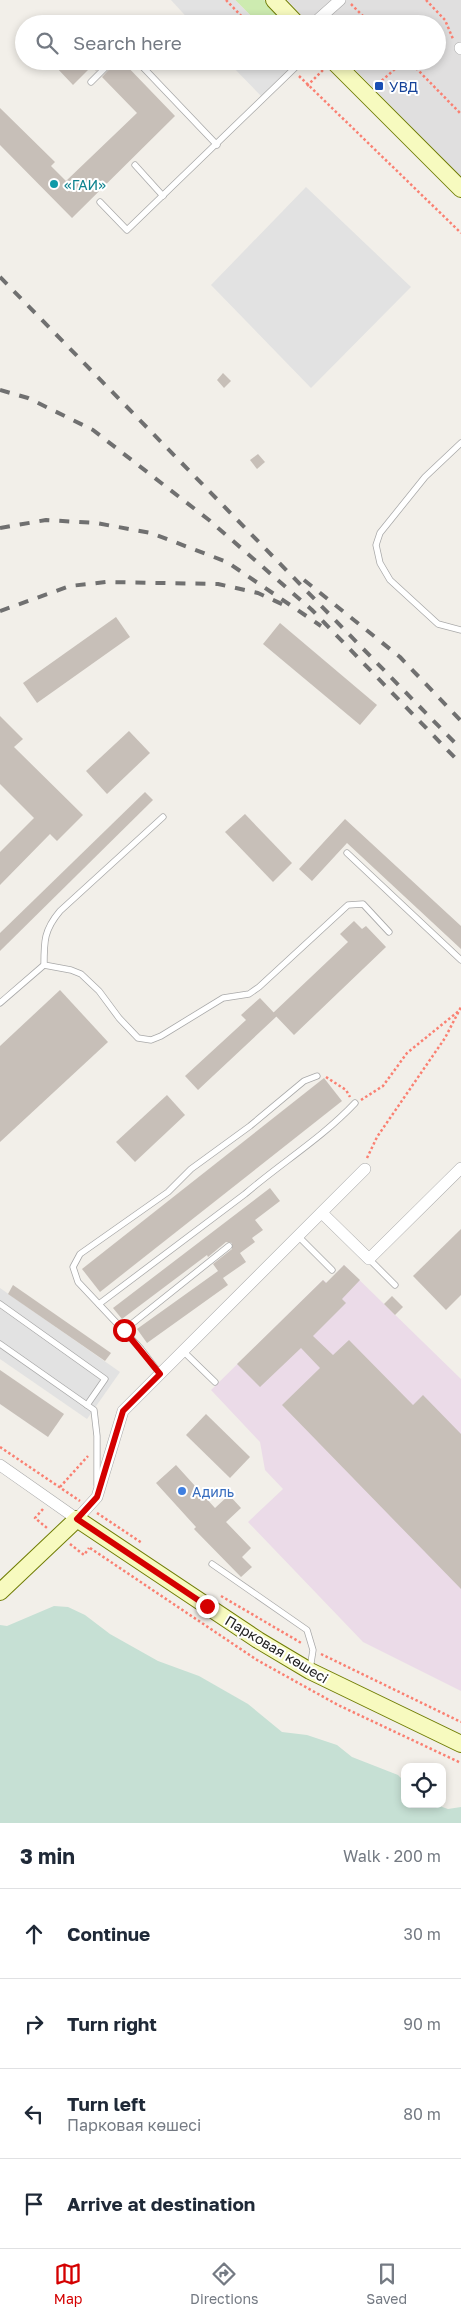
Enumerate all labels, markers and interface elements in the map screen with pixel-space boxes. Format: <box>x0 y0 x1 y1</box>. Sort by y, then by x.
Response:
search box <box>15 15 446 70</box>
icon: search <box>33 29 61 57</box>
text: Search here <box>73 31 182 54</box>
place label: УВД <box>389 78 418 95</box>
marker: УВД <box>373 80 385 92</box>
place label: «ГАИ» <box>64 176 106 193</box>
marker: «ГАИ» <box>48 178 60 190</box>
route start <box>113 1319 136 1342</box>
place label: Адиль <box>192 1483 234 1500</box>
marker: Адиль <box>176 1485 188 1497</box>
route end <box>196 1595 219 1618</box>
street label: Парковая көшесі <box>222 1611 332 1687</box>
map controls <box>401 1763 446 1808</box>
button: locate <box>401 1763 446 1808</box>
text: 3 min <box>20 1843 75 1869</box>
text: Walk · 200 m <box>343 1846 441 1866</box>
icon: ahead <box>20 1920 48 1948</box>
text: Continue <box>67 1922 150 1945</box>
text: 30 m <box>404 1924 441 1944</box>
icon: right <box>20 2010 48 2038</box>
text: Turn right <box>67 2012 157 2035</box>
text: 90 m <box>403 2014 441 2034</box>
text: Turn left <box>67 2092 146 2115</box>
icon: left <box>20 2100 48 2128</box>
text: 80 m <box>403 2104 441 2124</box>
text: Парковая көшесі <box>67 2115 201 2135</box>
icon: arrive <box>20 2190 48 2218</box>
text: Arrive at destination <box>67 2192 255 2215</box>
tab: Map <box>54 2260 82 2307</box>
tab: Directions <box>190 2260 259 2307</box>
tab: Saved <box>366 2260 407 2307</box>

